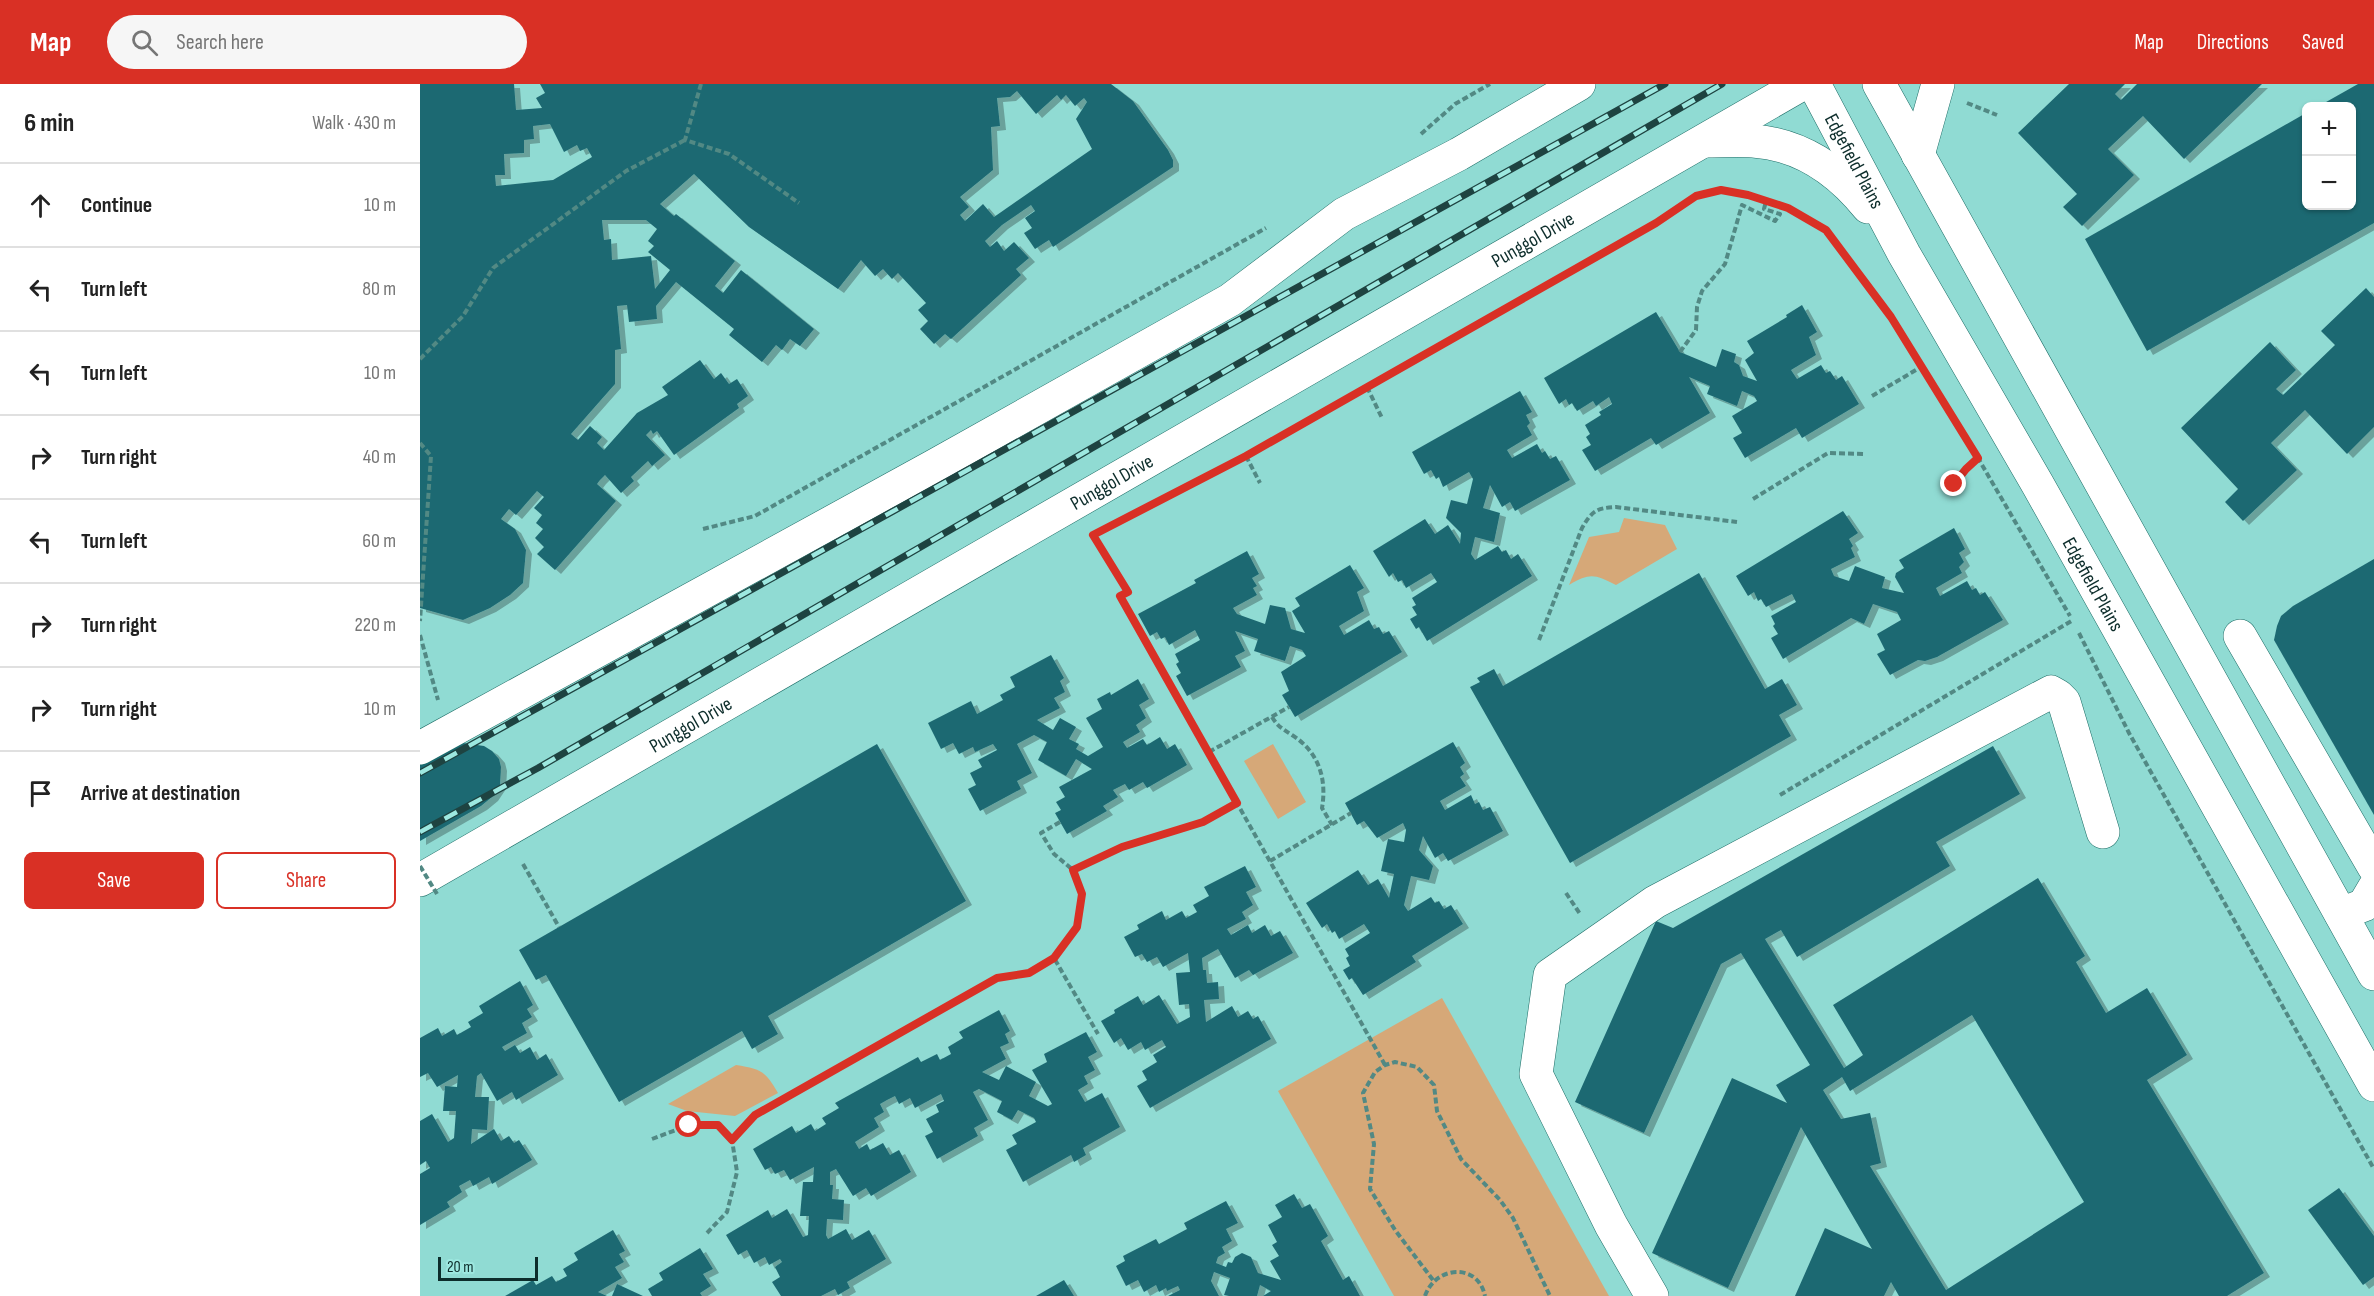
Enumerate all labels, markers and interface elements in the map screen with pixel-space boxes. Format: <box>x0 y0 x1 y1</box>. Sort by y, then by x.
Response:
search box <box>107 15 527 69</box>
text: Map <box>30 26 71 59</box>
icon: search <box>128 26 161 59</box>
text: Search here <box>176 29 264 56</box>
text: Map <box>2134 30 2164 55</box>
text: Directions <box>2197 30 2269 55</box>
text: Saved <box>2302 30 2344 55</box>
map controls <box>2302 102 2356 210</box>
button: + <box>2302 102 2356 156</box>
text: 6 min <box>24 108 74 139</box>
street label: Edgefield Plains <box>1819 110 1889 213</box>
text: Walk · 430 m <box>312 111 396 135</box>
button: − <box>2302 156 2356 210</box>
icon: ahead <box>24 189 57 222</box>
text: Continue <box>81 192 152 219</box>
text: 10 m <box>364 193 396 217</box>
street label: Punggol Drive <box>1488 207 1579 273</box>
icon: left <box>24 273 57 306</box>
text: Turn left <box>81 276 147 303</box>
text: 80 m <box>362 277 396 301</box>
icon: left <box>24 357 57 390</box>
text: Turn left <box>81 360 147 387</box>
text: 10 m <box>364 361 396 385</box>
icon: right <box>24 441 57 474</box>
text: Turn right <box>81 444 157 471</box>
text: 40 m <box>363 445 396 469</box>
street label: Punggol Drive <box>1066 449 1158 516</box>
route end <box>1940 470 1966 496</box>
icon: left <box>24 525 57 558</box>
text: Turn left <box>81 528 147 555</box>
text: 60 m <box>362 529 396 553</box>
street label: Edgefield Plains <box>2057 533 2128 636</box>
icon: right <box>24 609 57 642</box>
text: Turn right <box>81 612 157 639</box>
text: 220 m <box>355 613 396 637</box>
street label: Punggol Drive <box>645 692 736 758</box>
icon: right <box>24 693 57 726</box>
text: Turn right <box>81 696 157 723</box>
text: 10 m <box>364 697 396 721</box>
icon: arrive <box>24 777 57 810</box>
text: Arrive at destination <box>81 780 240 807</box>
button: Save <box>24 852 204 909</box>
button: Share <box>216 852 396 909</box>
route start <box>675 1111 701 1137</box>
scale bar <box>438 1254 538 1282</box>
text: 20 m <box>447 1258 474 1277</box>

